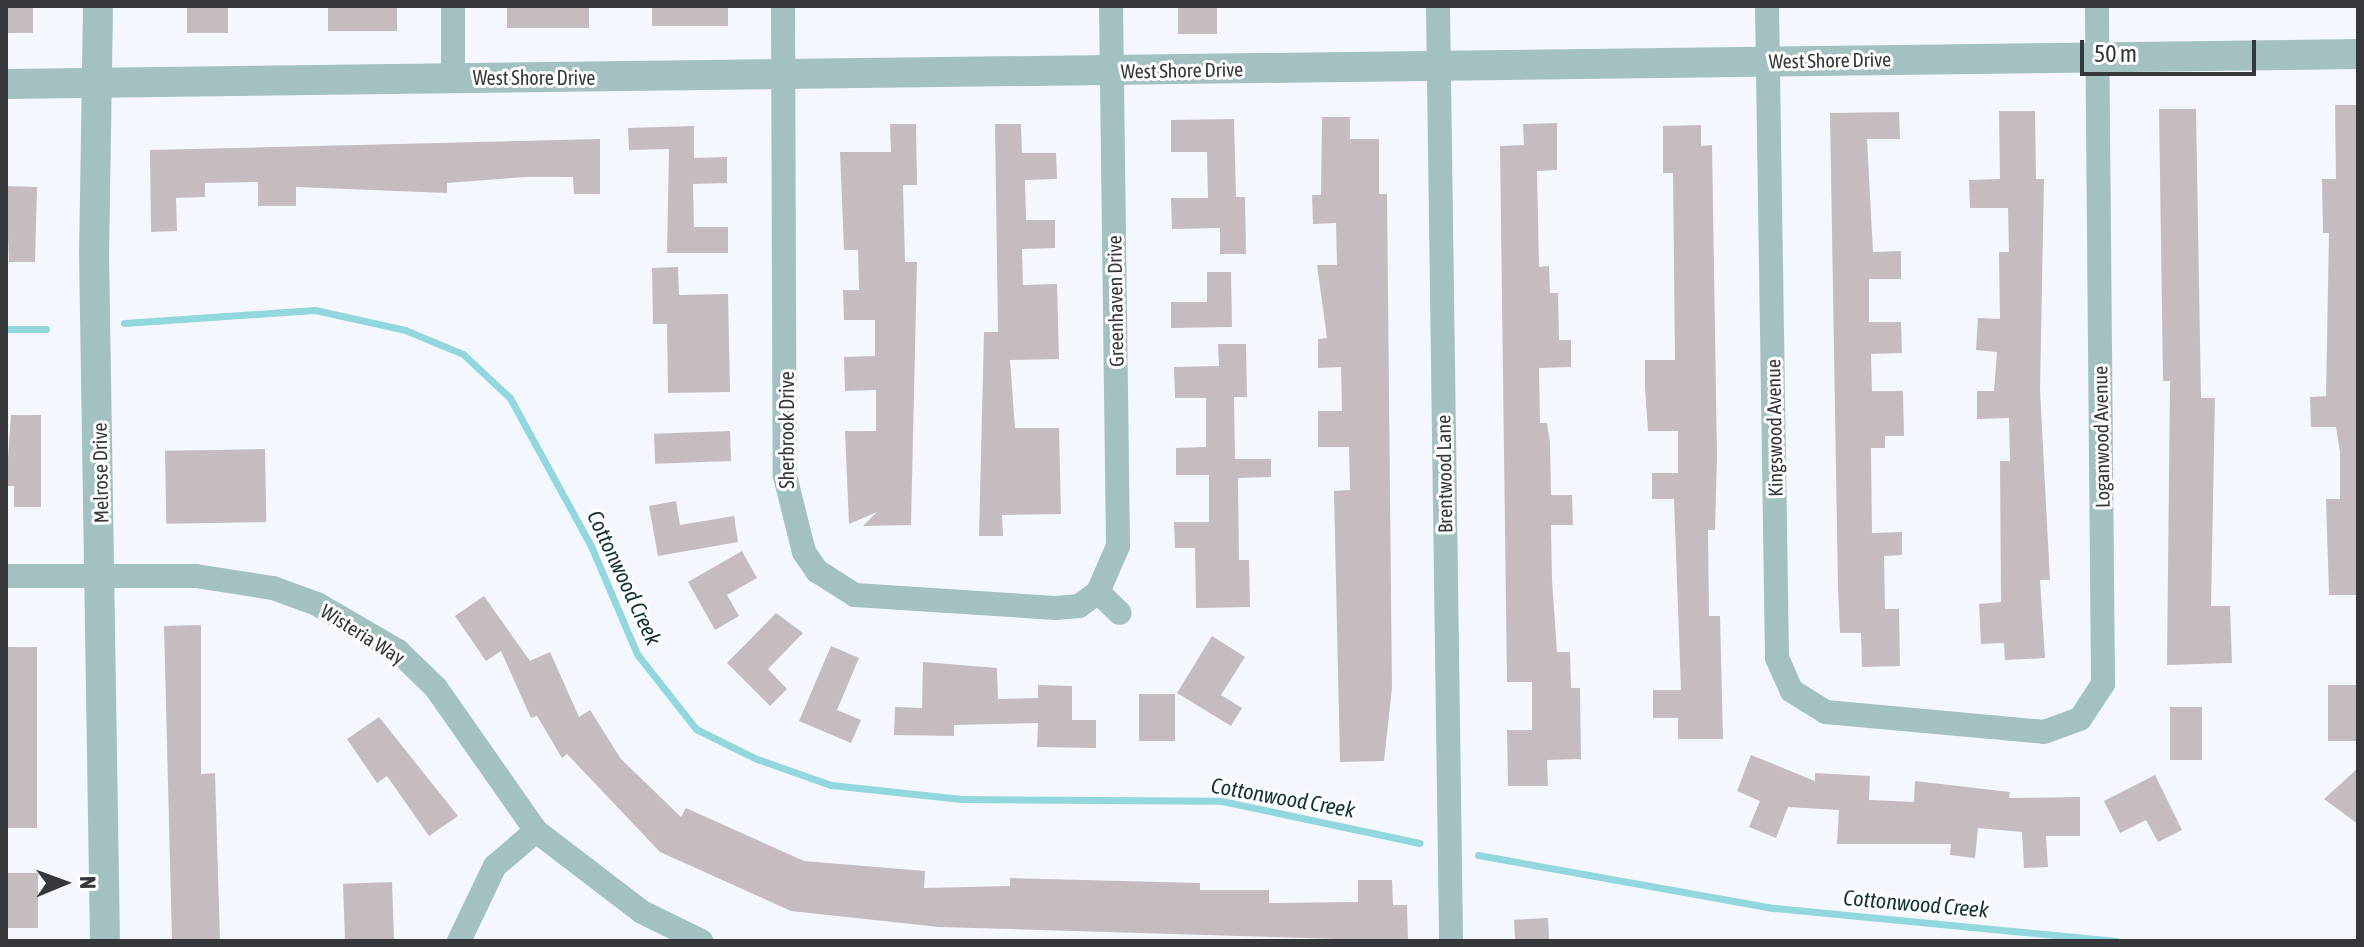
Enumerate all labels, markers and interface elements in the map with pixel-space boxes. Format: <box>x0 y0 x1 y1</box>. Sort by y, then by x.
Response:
scale bar <box>2084 24 2260 74</box>
text: 50 m <box>2094 40 2137 67</box>
street label: West Shore Drive <box>1769 47 1891 73</box>
street label: West Shore Drive <box>1121 57 1243 83</box>
street label: West Shore Drive <box>473 65 595 89</box>
street label: Greenhaven Drive <box>1102 235 1128 367</box>
street label: Kingswood Avenue <box>1761 359 1787 497</box>
street label: Loganwood Avenue <box>2088 366 2114 508</box>
street label: Sherbrook Drive <box>774 371 798 489</box>
street label: Brentwood Lane <box>1431 415 1457 533</box>
street label: Melrose Drive <box>87 422 113 524</box>
water label: Cottonwood Creek <box>581 506 667 650</box>
street label: Wisteria Way <box>316 599 410 669</box>
water label: Cottonwood Creek <box>1209 772 1357 824</box>
north arrow <box>24 843 104 923</box>
text: N <box>75 876 101 889</box>
water label: Cottonwood Creek <box>1842 885 1990 923</box>

